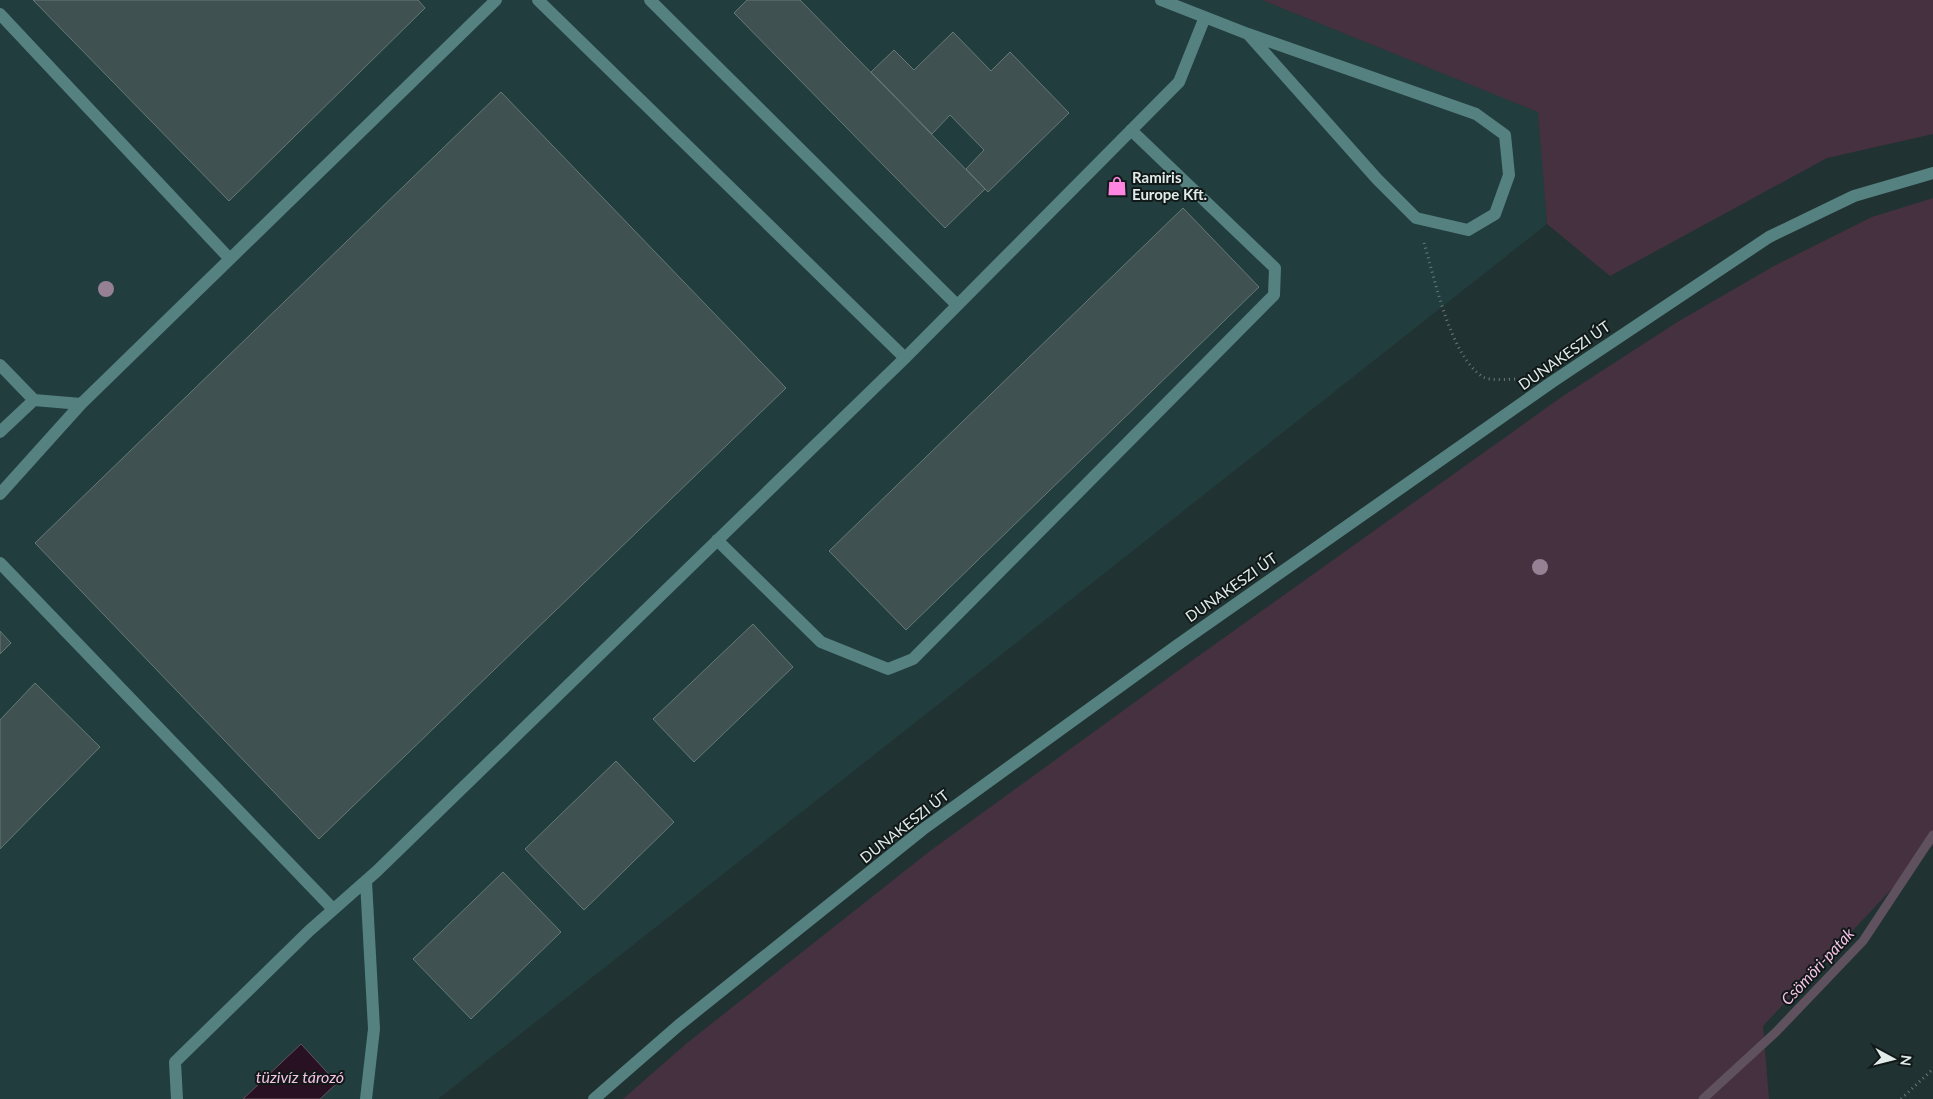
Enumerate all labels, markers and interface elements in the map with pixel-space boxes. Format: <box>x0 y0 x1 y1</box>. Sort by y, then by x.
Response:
place label: Ramiris Europe Kft. <box>1132 168 1207 203</box>
shop icon: Ramiris Europe Kft. <box>1106 175 1128 197</box>
street label: DUNAKESZI ÚT <box>1515 317 1613 393</box>
street label: DUNAKESZI ÚT <box>1182 549 1280 625</box>
street label: DUNAKESZI ÚT <box>856 786 952 866</box>
water label: Csömöri-patak <box>1777 923 1858 1008</box>
north arrow <box>1868 1034 1918 1084</box>
text: N <box>1897 1054 1915 1067</box>
water label: tüzivíz tározó <box>256 1067 344 1086</box>

